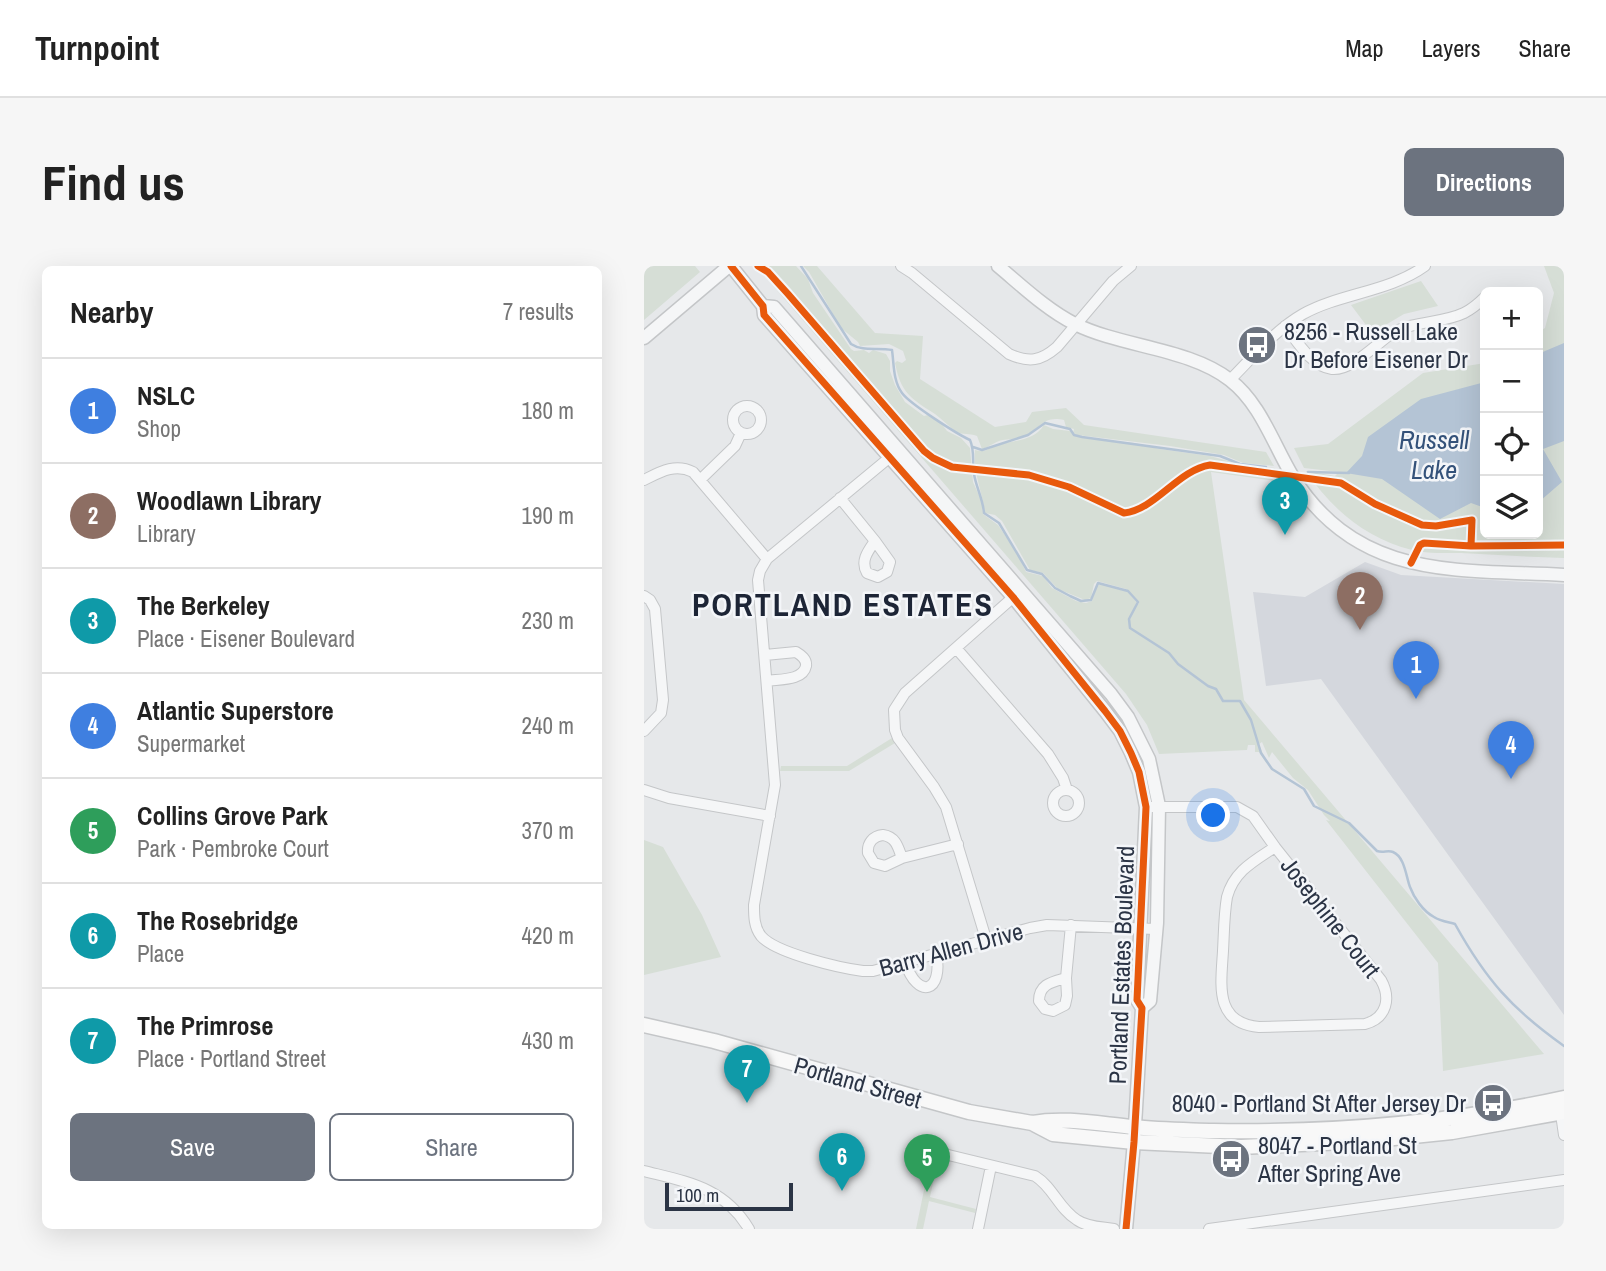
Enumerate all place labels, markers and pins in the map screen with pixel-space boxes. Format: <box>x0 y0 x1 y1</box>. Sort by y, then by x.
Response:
place label: 8256 - Russell Lake Dr Before Eisener Dr <box>1284 315 1468 375</box>
bus stop icon: 8256 - Russell Lake Dr Before Eisener Dr <box>1236 324 1278 366</box>
pin: 3 <box>1262 477 1308 535</box>
pin: 2 <box>1337 572 1383 630</box>
pin: 1 <box>1393 641 1439 699</box>
pin: 4 <box>1488 721 1534 779</box>
pin: 7 <box>724 1045 770 1103</box>
bus stop icon: 8040 - Portland St After Jersey Dr <box>1472 1082 1514 1124</box>
place label: 8040 - Portland St After Jersey Dr <box>1172 1087 1466 1119</box>
place label: 8047 - Portland St After Spring Ave <box>1257 1129 1417 1189</box>
pin: 6 <box>819 1133 865 1191</box>
pin: 5 <box>904 1134 950 1192</box>
bus stop icon: 8047 - Portland St After Spring Ave <box>1210 1138 1252 1180</box>

